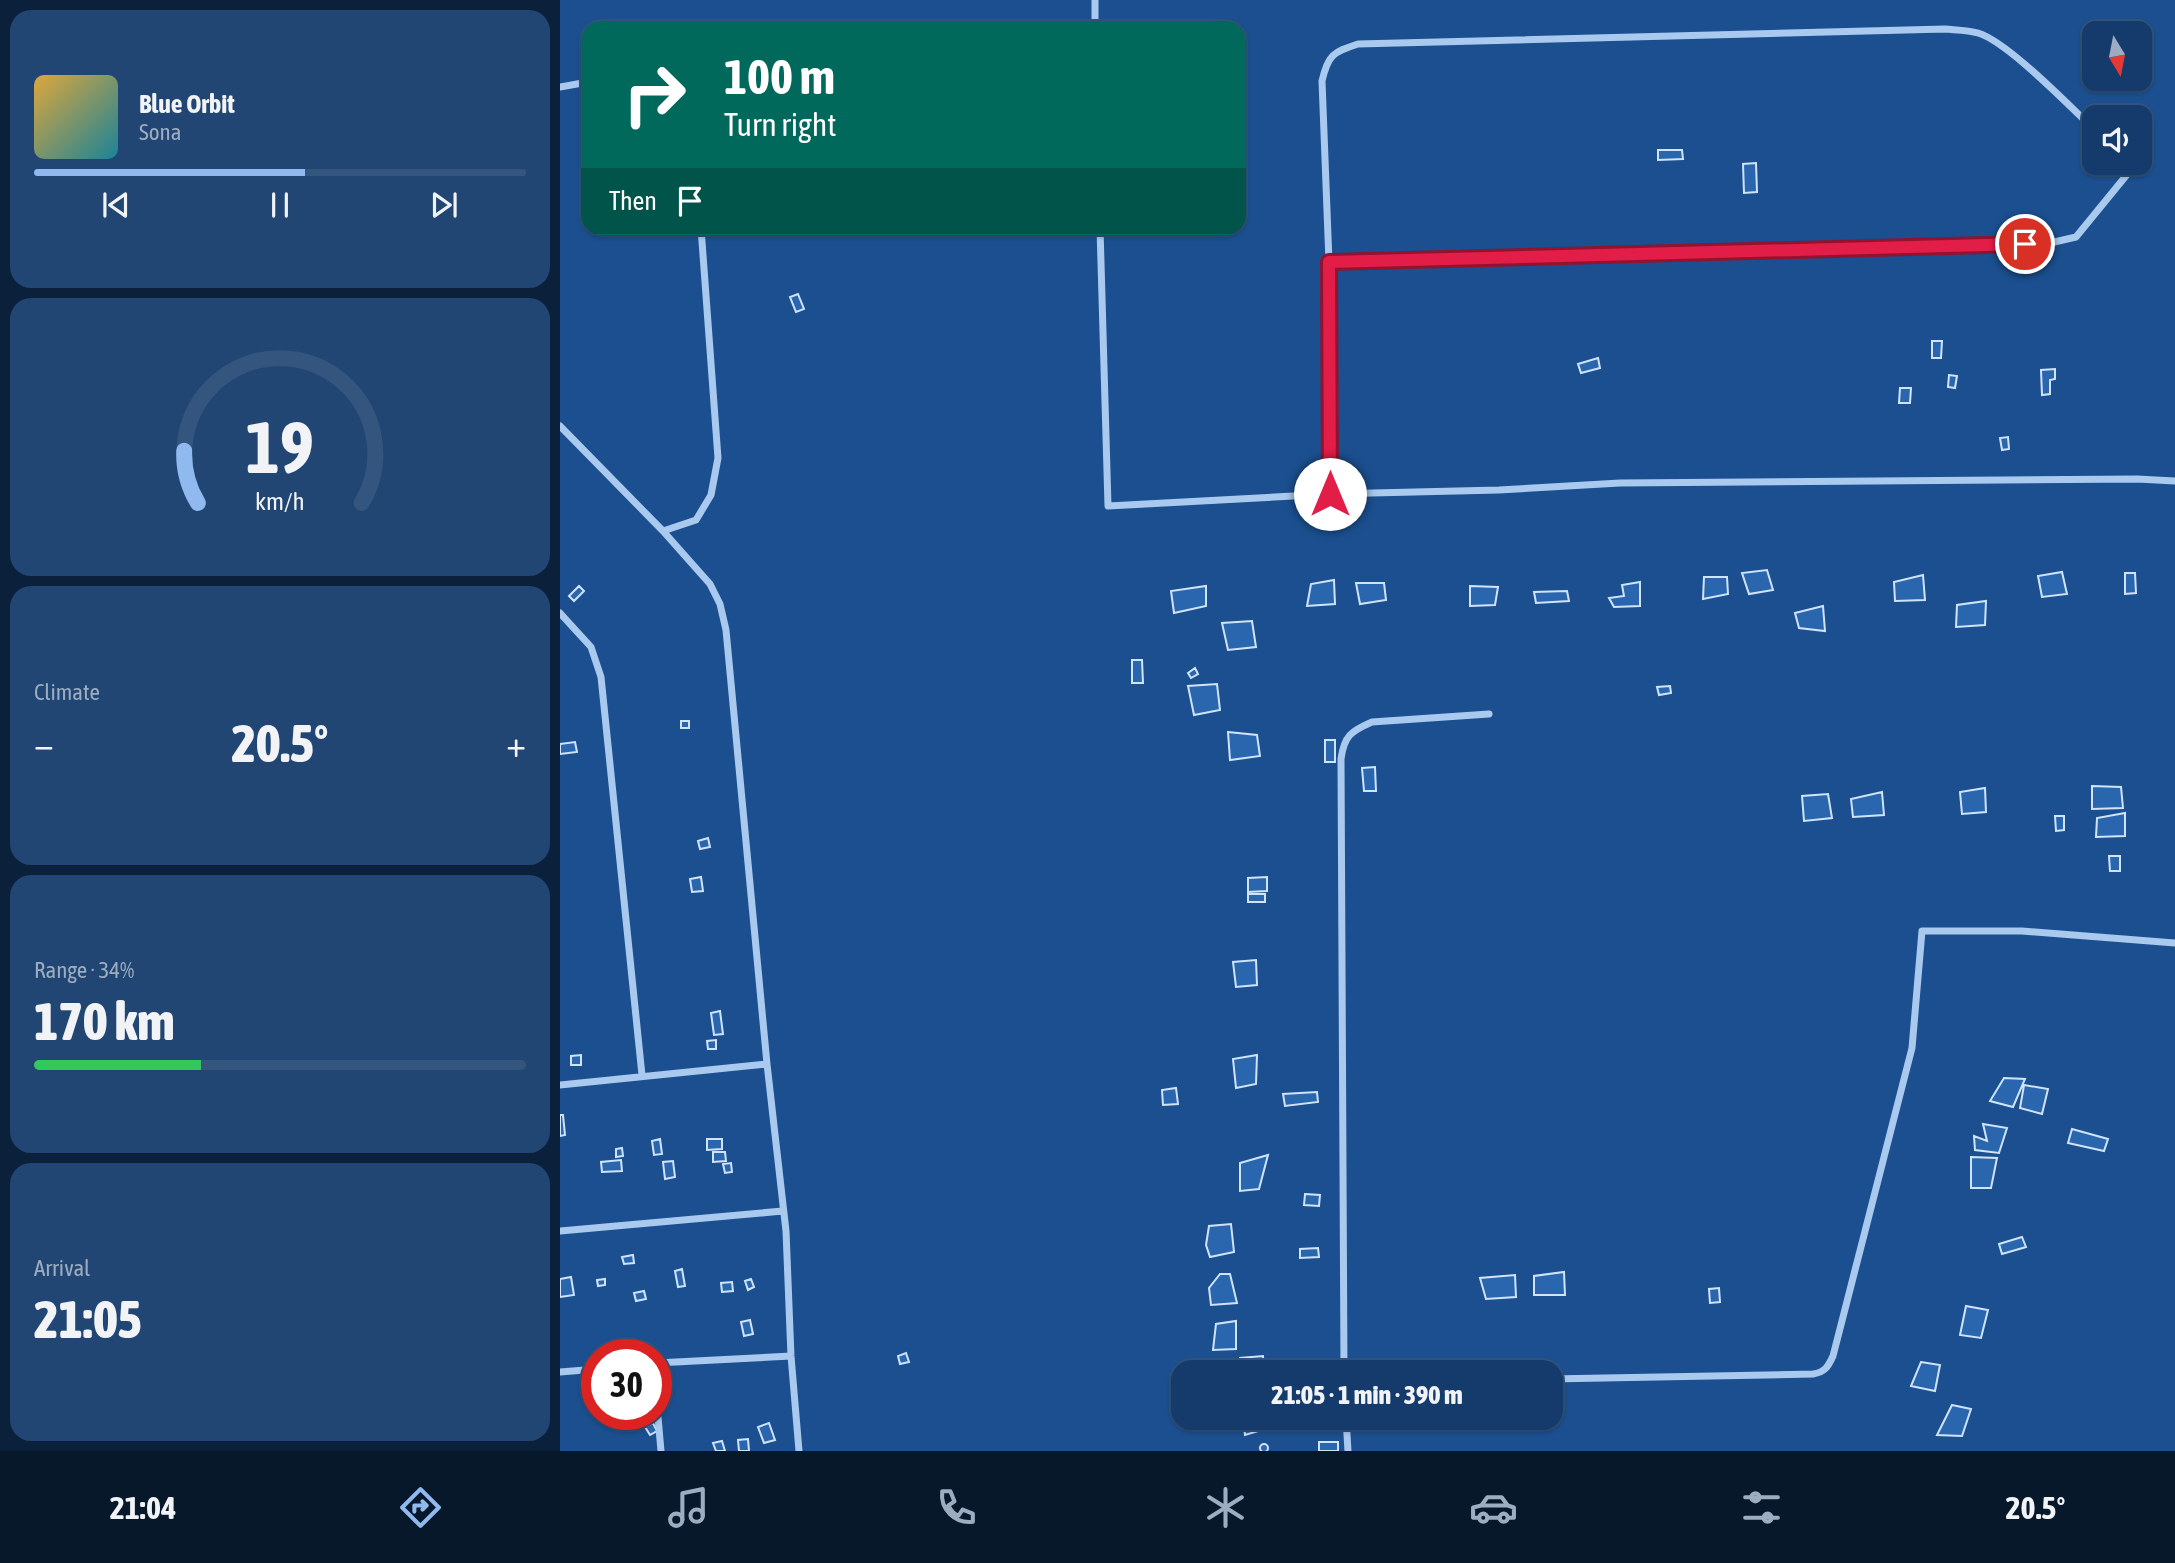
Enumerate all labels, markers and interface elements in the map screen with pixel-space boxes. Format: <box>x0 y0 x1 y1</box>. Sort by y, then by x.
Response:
north arrow <box>2082 21 2152 91</box>
map controls <box>2082 21 2152 175</box>
text: 100 m <box>724 48 835 104</box>
icon: right <box>609 49 700 140</box>
text: Blue Orbit <box>139 89 235 119</box>
button: sound <box>2082 105 2152 175</box>
text: Turn right <box>724 106 837 143</box>
text: Sona <box>139 119 181 145</box>
icon: arrive <box>671 182 709 220</box>
icon: previous <box>97 186 135 224</box>
icon: pause <box>261 186 299 224</box>
icon: next <box>425 186 463 224</box>
text: Then <box>609 186 657 216</box>
pin <box>1995 214 2055 274</box>
icon: arrive <box>2006 225 2044 263</box>
text: 19 <box>246 406 314 489</box>
position arrow <box>1293 457 1367 531</box>
text: km/h <box>255 487 305 515</box>
text: Climate <box>34 679 100 705</box>
text: 20.5° <box>232 713 328 773</box>
text: − <box>34 722 54 765</box>
text: + <box>506 722 526 765</box>
text: Range · 34% <box>34 957 134 983</box>
text: 170 km <box>34 991 175 1051</box>
text: Arrival <box>34 1255 90 1281</box>
text: 21:05 <box>34 1289 142 1349</box>
speed limit sign: 30 <box>581 1339 672 1430</box>
text: 21:05 · 1 min · 390 m <box>1271 1380 1463 1410</box>
icon: directions <box>396 1483 445 1532</box>
icon: music <box>664 1483 713 1532</box>
icon: phone <box>932 1483 981 1532</box>
icon: climate <box>1201 1483 1250 1532</box>
icon: car <box>1469 1483 1518 1532</box>
icon: filters <box>1737 1483 1786 1532</box>
text: 21:04 <box>110 1489 176 1526</box>
text: 20.5° <box>2006 1489 2065 1526</box>

